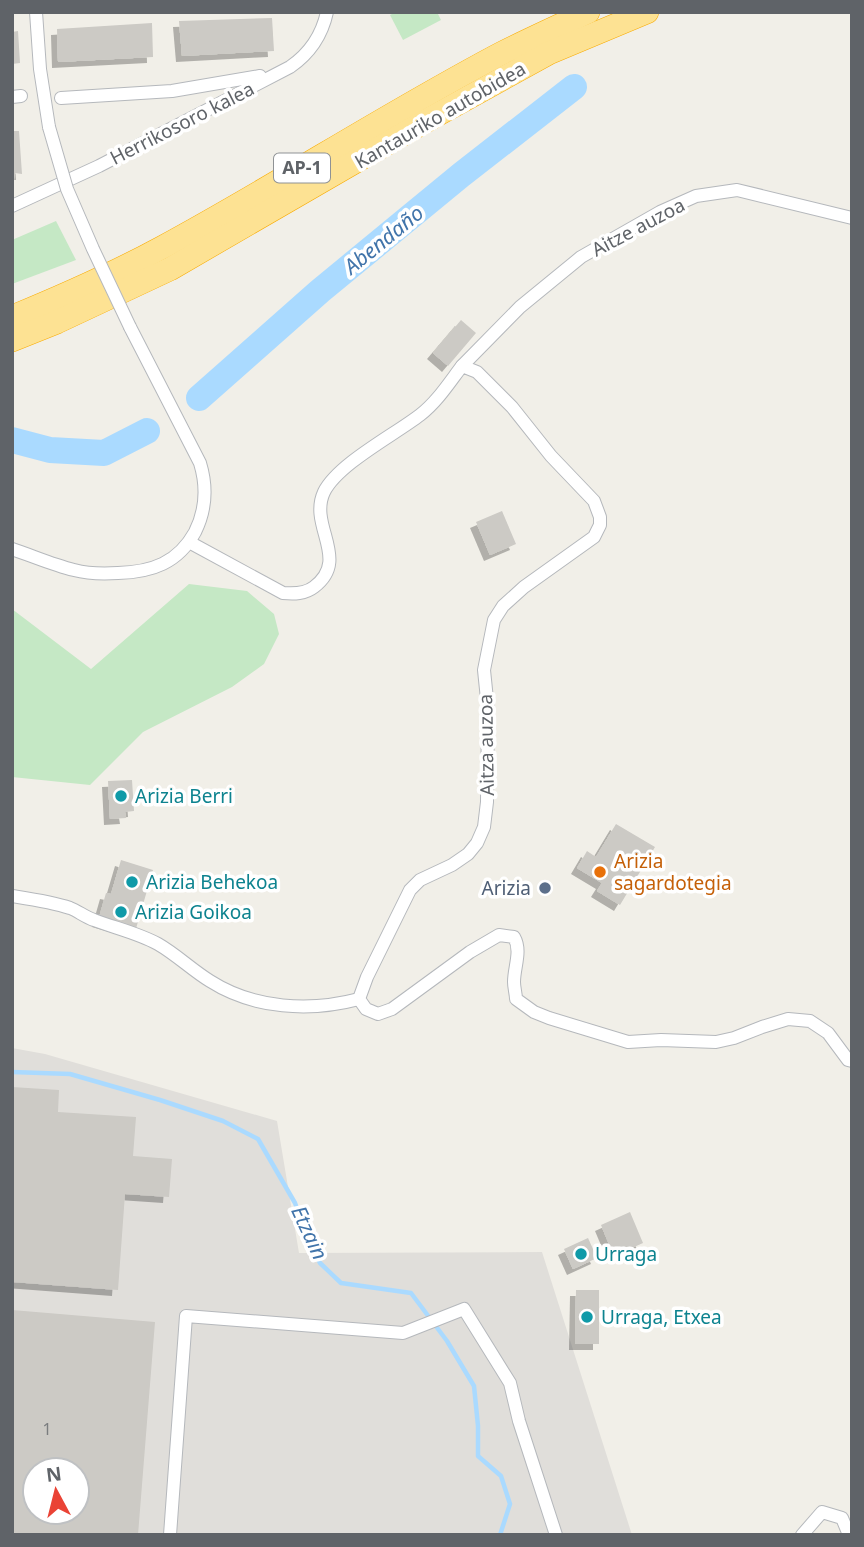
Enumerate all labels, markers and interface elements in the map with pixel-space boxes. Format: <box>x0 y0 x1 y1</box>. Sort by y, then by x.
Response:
street label: Kantauriko autobidea <box>350 55 530 175</box>
street label: Herrikosoro kalea <box>105 75 259 171</box>
road number: AP-1 <box>274 154 330 182</box>
street label: Aitze auzoa <box>587 192 689 262</box>
water label: Abendaño <box>336 199 429 281</box>
street label: Aitza auzoa <box>472 694 500 796</box>
place label: Arizia Berri <box>135 783 233 809</box>
marker: Arizia Berri <box>113 788 129 804</box>
place label: Arizia sagardotegia <box>614 848 732 896</box>
marker: Arizia sagardotegia <box>592 864 608 880</box>
place label: Arizia Behekoa <box>146 869 278 895</box>
marker: Arizia Behekoa <box>124 874 140 890</box>
place label: Arizia <box>482 875 531 901</box>
marker: Arizia <box>537 880 553 896</box>
place label: Arizia Goikoa <box>135 899 252 925</box>
marker: Arizia Goikoa <box>113 904 129 920</box>
water label: Etzain <box>285 1201 335 1264</box>
place label: Urraga <box>595 1241 657 1267</box>
marker: Urraga <box>573 1246 589 1262</box>
place label: Urraga, Etxea <box>601 1304 722 1330</box>
marker: Urraga, Etxea <box>579 1309 595 1325</box>
house number: 1 <box>42 1418 52 1440</box>
north arrow <box>21 1456 91 1526</box>
text: N <box>45 1460 63 1488</box>

